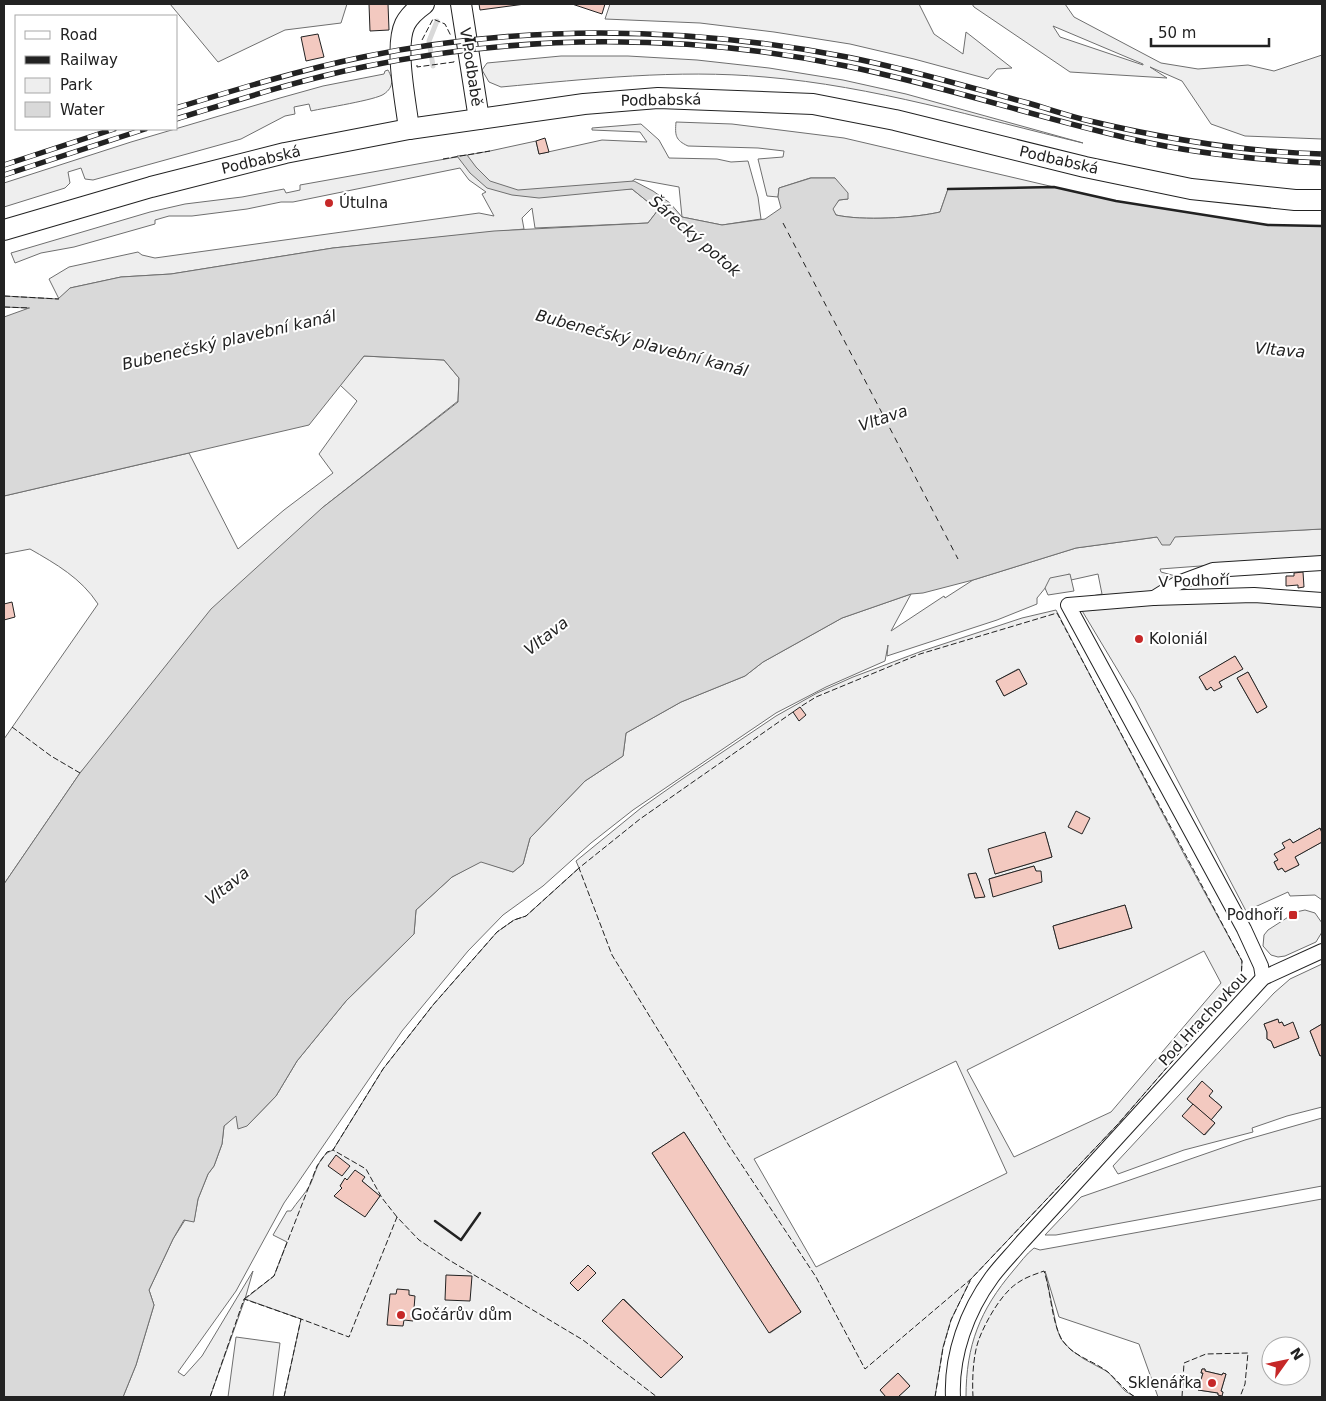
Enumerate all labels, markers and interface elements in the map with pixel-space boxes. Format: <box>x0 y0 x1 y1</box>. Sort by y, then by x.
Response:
legend <box>15 15 178 130</box>
scale bar <box>1151 15 1268 47</box>
text: 50 m <box>1158 24 1196 42</box>
text: Road <box>60 26 98 44</box>
street label: V Podbabě <box>456 26 486 108</box>
text: Railway <box>60 51 118 69</box>
text: Park <box>60 76 93 94</box>
street label: Podbabská <box>620 90 702 110</box>
text: Water <box>60 101 105 119</box>
street label: Podbabská <box>220 142 302 178</box>
street label: Podbabská <box>1018 142 1100 178</box>
water label: Šárecký potok <box>646 191 745 281</box>
place label: Útulna <box>339 193 388 212</box>
marker: Útulna <box>323 197 335 209</box>
water label: Bubenečský plavební kanál <box>534 305 751 381</box>
water label: Bubenečský plavební kanál <box>120 306 338 374</box>
water label: Vltava <box>1254 338 1306 362</box>
water label: Vltava <box>856 401 910 435</box>
street label: V Podhoří <box>1158 571 1231 591</box>
water label: Vltava <box>520 613 572 659</box>
place label: Koloniál <box>1149 630 1208 648</box>
marker: Koloniál <box>1133 633 1145 645</box>
water label: Vltava <box>201 863 253 909</box>
place label: Podhoří <box>1227 906 1284 924</box>
marker: Podhoří <box>1287 909 1299 921</box>
street label: Pod Hrachovkou <box>1155 969 1251 1069</box>
place label: Gočárův dům <box>411 1306 512 1324</box>
marker: Gočárův dům <box>395 1309 407 1321</box>
north arrow <box>1261 1336 1311 1386</box>
text: N <box>1287 1345 1307 1363</box>
place label: Sklenářka <box>1128 1374 1202 1392</box>
marker: Sklenářka <box>1206 1377 1218 1389</box>

